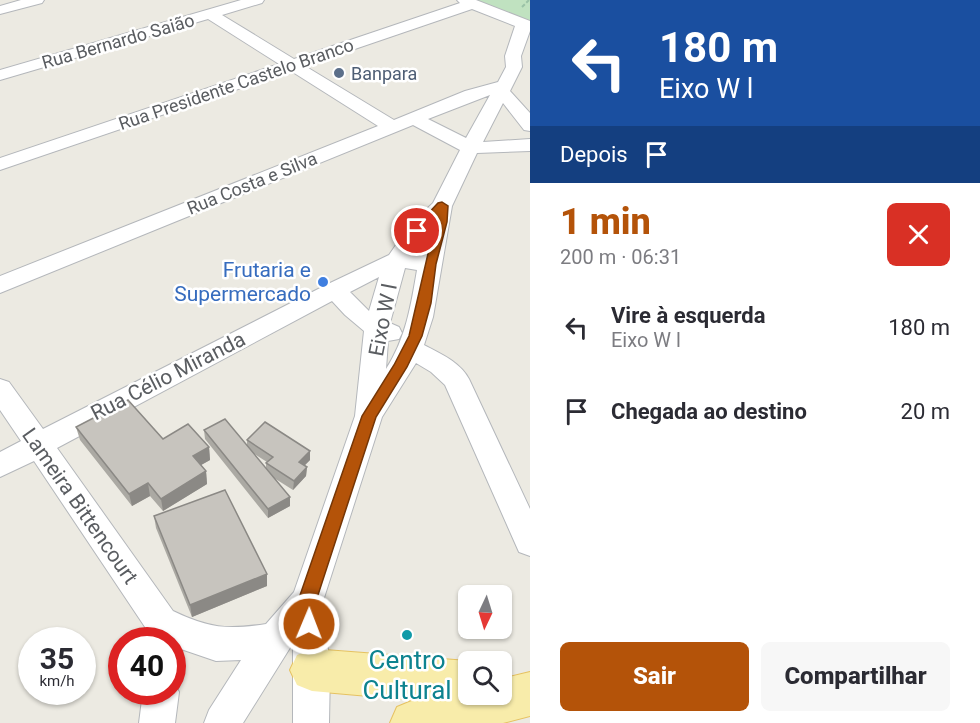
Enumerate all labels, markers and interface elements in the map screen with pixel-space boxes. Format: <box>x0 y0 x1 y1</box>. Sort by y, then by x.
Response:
street label: Rua Bernardo Saião <box>39 9 197 73</box>
text: 180 m <box>659 23 778 72</box>
icon: left <box>560 24 638 102</box>
street label: Rua Presidente Castelo Branco <box>116 34 356 134</box>
place label: Banpara <box>351 63 417 84</box>
marker: Banpara <box>332 66 346 80</box>
text: Eixo W l <box>659 73 753 105</box>
icon: arrive <box>640 138 673 171</box>
text: Depois <box>560 142 628 167</box>
street label: Rua Costa e Silva <box>184 147 320 219</box>
text: 1 min <box>560 201 651 243</box>
button: close <box>887 203 950 266</box>
pin <box>391 205 442 256</box>
icon: arrive <box>400 214 433 247</box>
text: 200 m · 06:31 <box>560 245 681 269</box>
place label: Frutaria e Supermercado <box>174 258 311 306</box>
marker: Frutaria e Supermercado <box>316 275 330 289</box>
street label: Eixo W l <box>364 282 402 358</box>
text: Vire à esquerda <box>611 303 765 328</box>
icon: left <box>560 311 593 344</box>
text: 180 m <box>888 315 950 340</box>
street label: Rua Célio Miranda <box>87 327 249 425</box>
text: Eixo W l <box>611 328 681 352</box>
icon: arrive <box>560 395 593 428</box>
text: Chegada ao destino <box>611 399 807 424</box>
text: 20 m <box>901 399 950 424</box>
street label: Lameira Bittencourt <box>17 424 143 589</box>
north arrow <box>458 585 512 639</box>
map controls <box>458 585 512 705</box>
position arrow <box>277 592 341 656</box>
speed limit sign: 40 <box>108 627 186 705</box>
marker: Centro Cultural <box>400 628 414 642</box>
text: 35 <box>40 641 74 676</box>
button: Sair <box>560 642 749 711</box>
button: Compartilhar <box>761 642 950 711</box>
place label: Centro Cultural <box>362 645 452 705</box>
button: search <box>458 651 512 705</box>
text: km/h <box>39 672 75 690</box>

